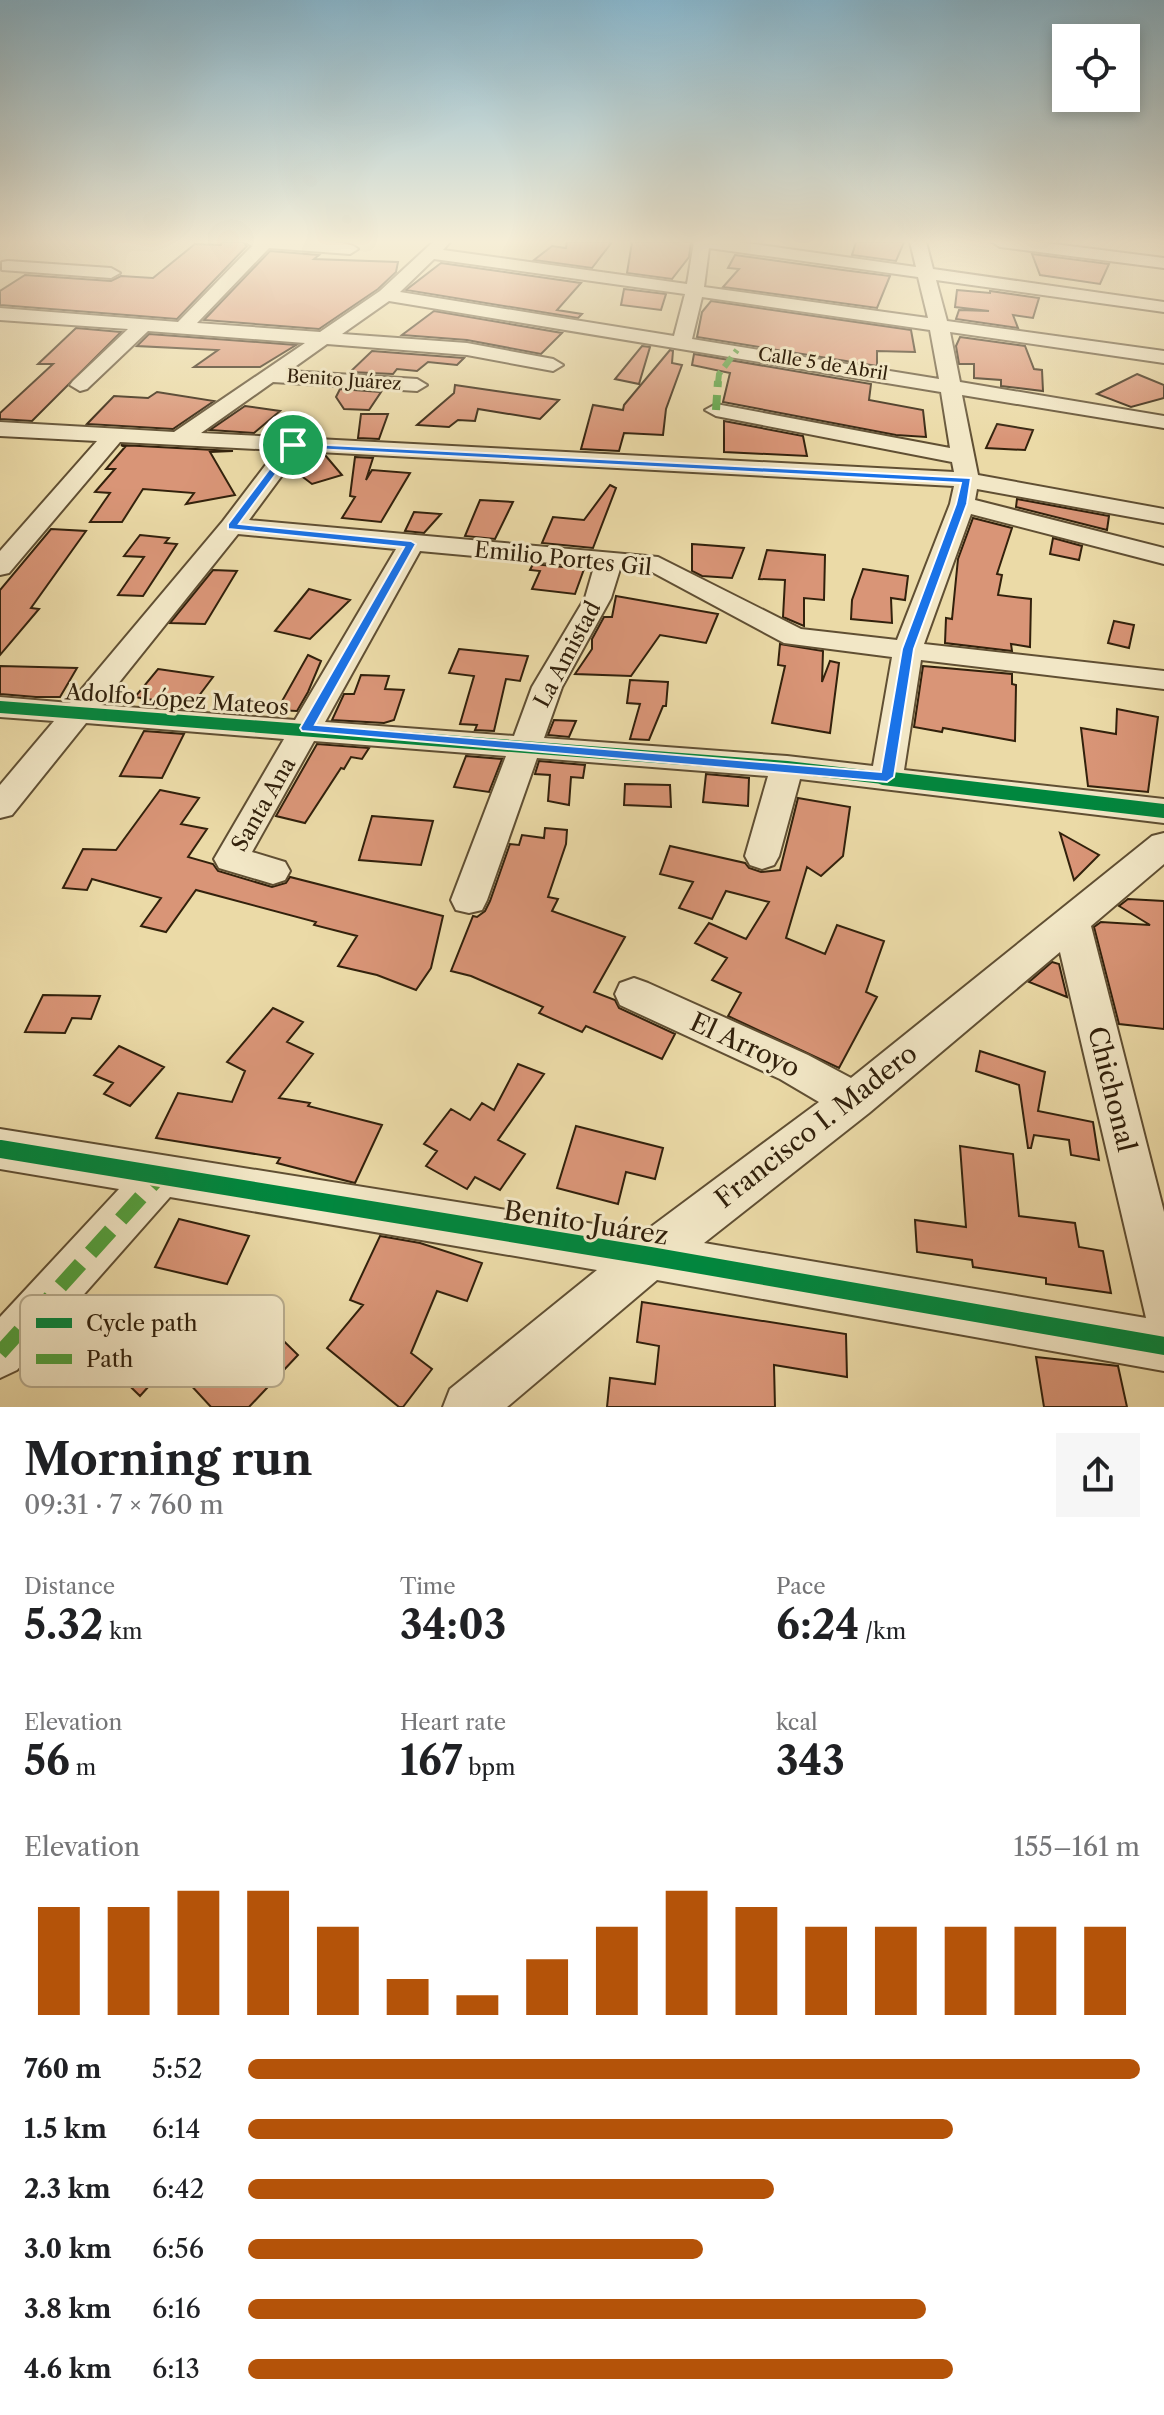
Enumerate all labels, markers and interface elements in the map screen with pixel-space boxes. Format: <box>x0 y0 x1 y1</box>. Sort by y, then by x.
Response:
map controls <box>1052 24 1140 112</box>
button: locate <box>1052 24 1140 112</box>
street label: Calle 5 de Abril <box>756 343 890 385</box>
street label: Benito Juárez <box>286 365 402 395</box>
pin <box>259 411 327 479</box>
icon: arrive <box>271 423 315 467</box>
street label: Emilio Portes Gil <box>473 536 653 581</box>
street label: La Amistad <box>528 596 607 712</box>
street label: Adolfo López Mateos <box>63 678 290 721</box>
street label: Santa Ana <box>226 752 301 856</box>
street label: El Arroyo <box>685 1006 805 1084</box>
street label: Chichonal <box>1081 1023 1143 1155</box>
street label: Francisco I. Madero <box>709 1037 923 1215</box>
street label: Benito Juárez <box>501 1194 671 1252</box>
legend <box>20 1295 284 1387</box>
text: Cycle path <box>86 1310 198 1337</box>
text: Path <box>86 1346 134 1373</box>
text: Morning run <box>24 1432 313 1486</box>
button: share <box>1056 1433 1140 1517</box>
text: 09:31 · 7 × 760 m <box>24 1489 224 1521</box>
text: Distance <box>24 1573 115 1600</box>
text: Time <box>400 1573 456 1600</box>
text: Pace <box>776 1573 826 1600</box>
text: 5.32 <box>24 1600 103 1649</box>
text: 34:03 <box>400 1600 506 1649</box>
text: 6:24 <box>776 1600 859 1649</box>
text: km <box>103 1618 142 1645</box>
text: /km <box>859 1618 906 1645</box>
text: Elevation <box>24 1709 122 1736</box>
text: Heart rate <box>400 1709 506 1736</box>
text: kcal <box>776 1709 818 1736</box>
text: 56 <box>24 1736 70 1785</box>
text: 167 <box>400 1736 462 1785</box>
text: 343 <box>776 1736 845 1785</box>
text: m <box>70 1754 96 1781</box>
text: bpm <box>462 1754 515 1781</box>
text: Elevation <box>24 1831 140 1863</box>
text: 155–161 m <box>1014 1831 1140 1863</box>
text: 760 m <box>24 2053 101 2085</box>
text: 5:52 <box>152 2053 202 2085</box>
text: 1.5 km <box>24 2113 107 2145</box>
text: 6:14 <box>152 2113 200 2145</box>
text: 2.3 km <box>24 2173 111 2205</box>
text: 6:42 <box>152 2173 205 2205</box>
text: 3.0 km <box>24 2233 112 2265</box>
text: 6:56 <box>152 2233 204 2265</box>
text: 3.8 km <box>24 2293 111 2325</box>
text: 6:16 <box>152 2293 201 2325</box>
text: 4.6 km <box>24 2353 112 2385</box>
text: 6:13 <box>152 2353 200 2385</box>

